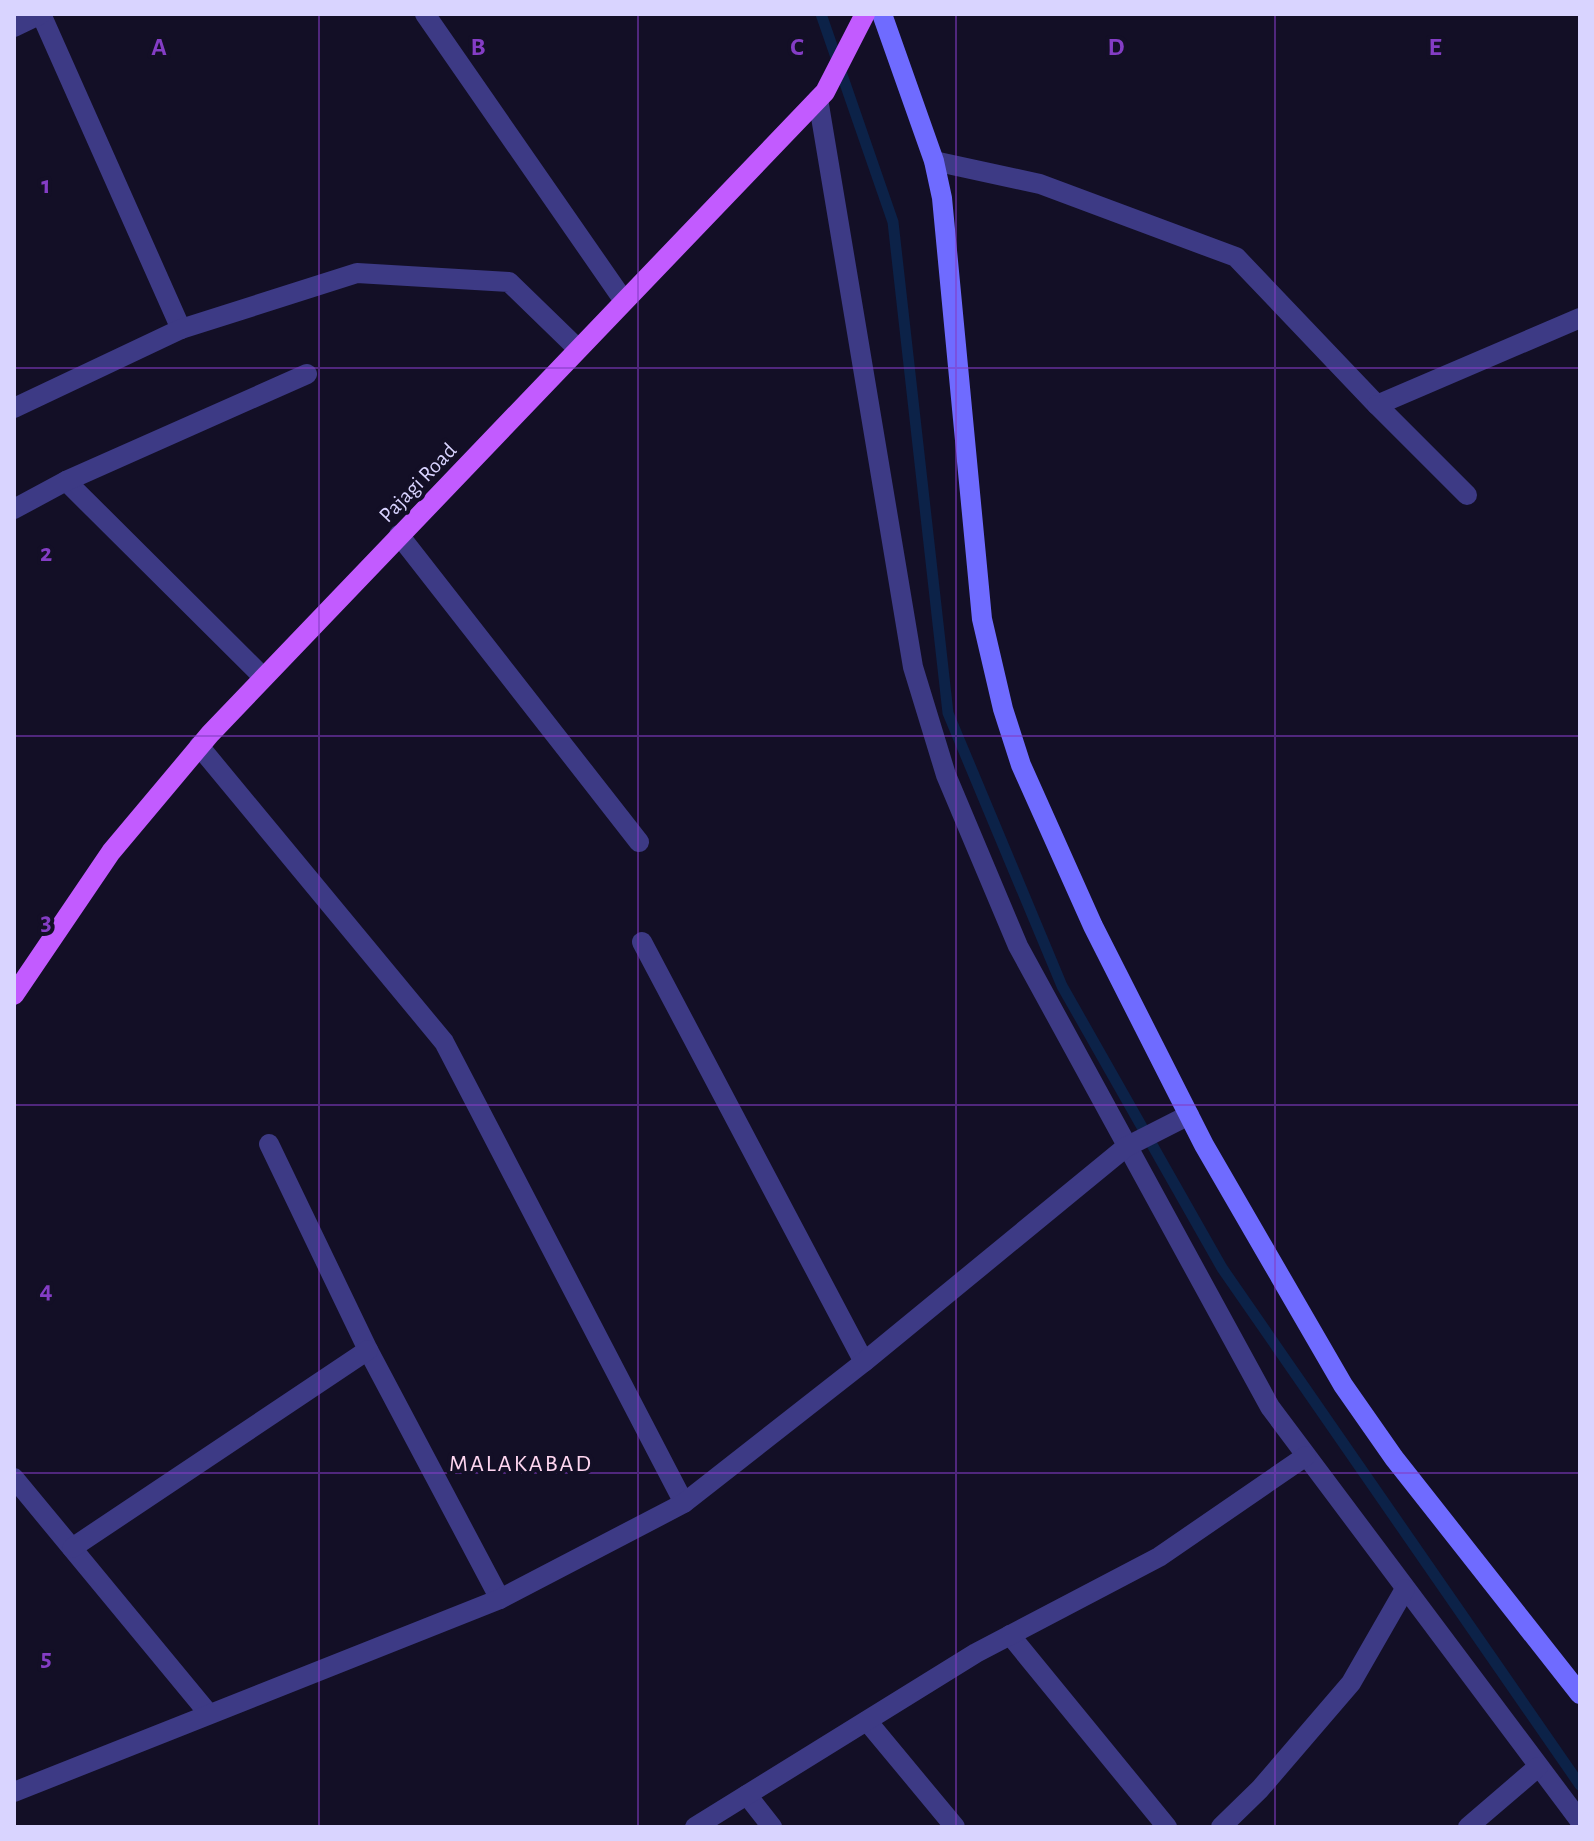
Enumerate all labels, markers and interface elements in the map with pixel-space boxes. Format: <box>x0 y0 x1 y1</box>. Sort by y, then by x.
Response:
text: A <box>151 34 167 60</box>
text: B <box>470 34 486 60</box>
text: C <box>790 34 804 60</box>
text: D <box>1107 34 1125 60</box>
text: E <box>1428 34 1442 60</box>
text: 1 <box>41 172 51 198</box>
street label: Pajagi Road <box>375 439 461 526</box>
text: 2 <box>40 540 52 566</box>
text: 3 <box>40 909 52 935</box>
text: 4 <box>39 1277 53 1303</box>
district label: MALAKABAD <box>449 1452 593 1476</box>
text: 5 <box>40 1645 52 1671</box>

